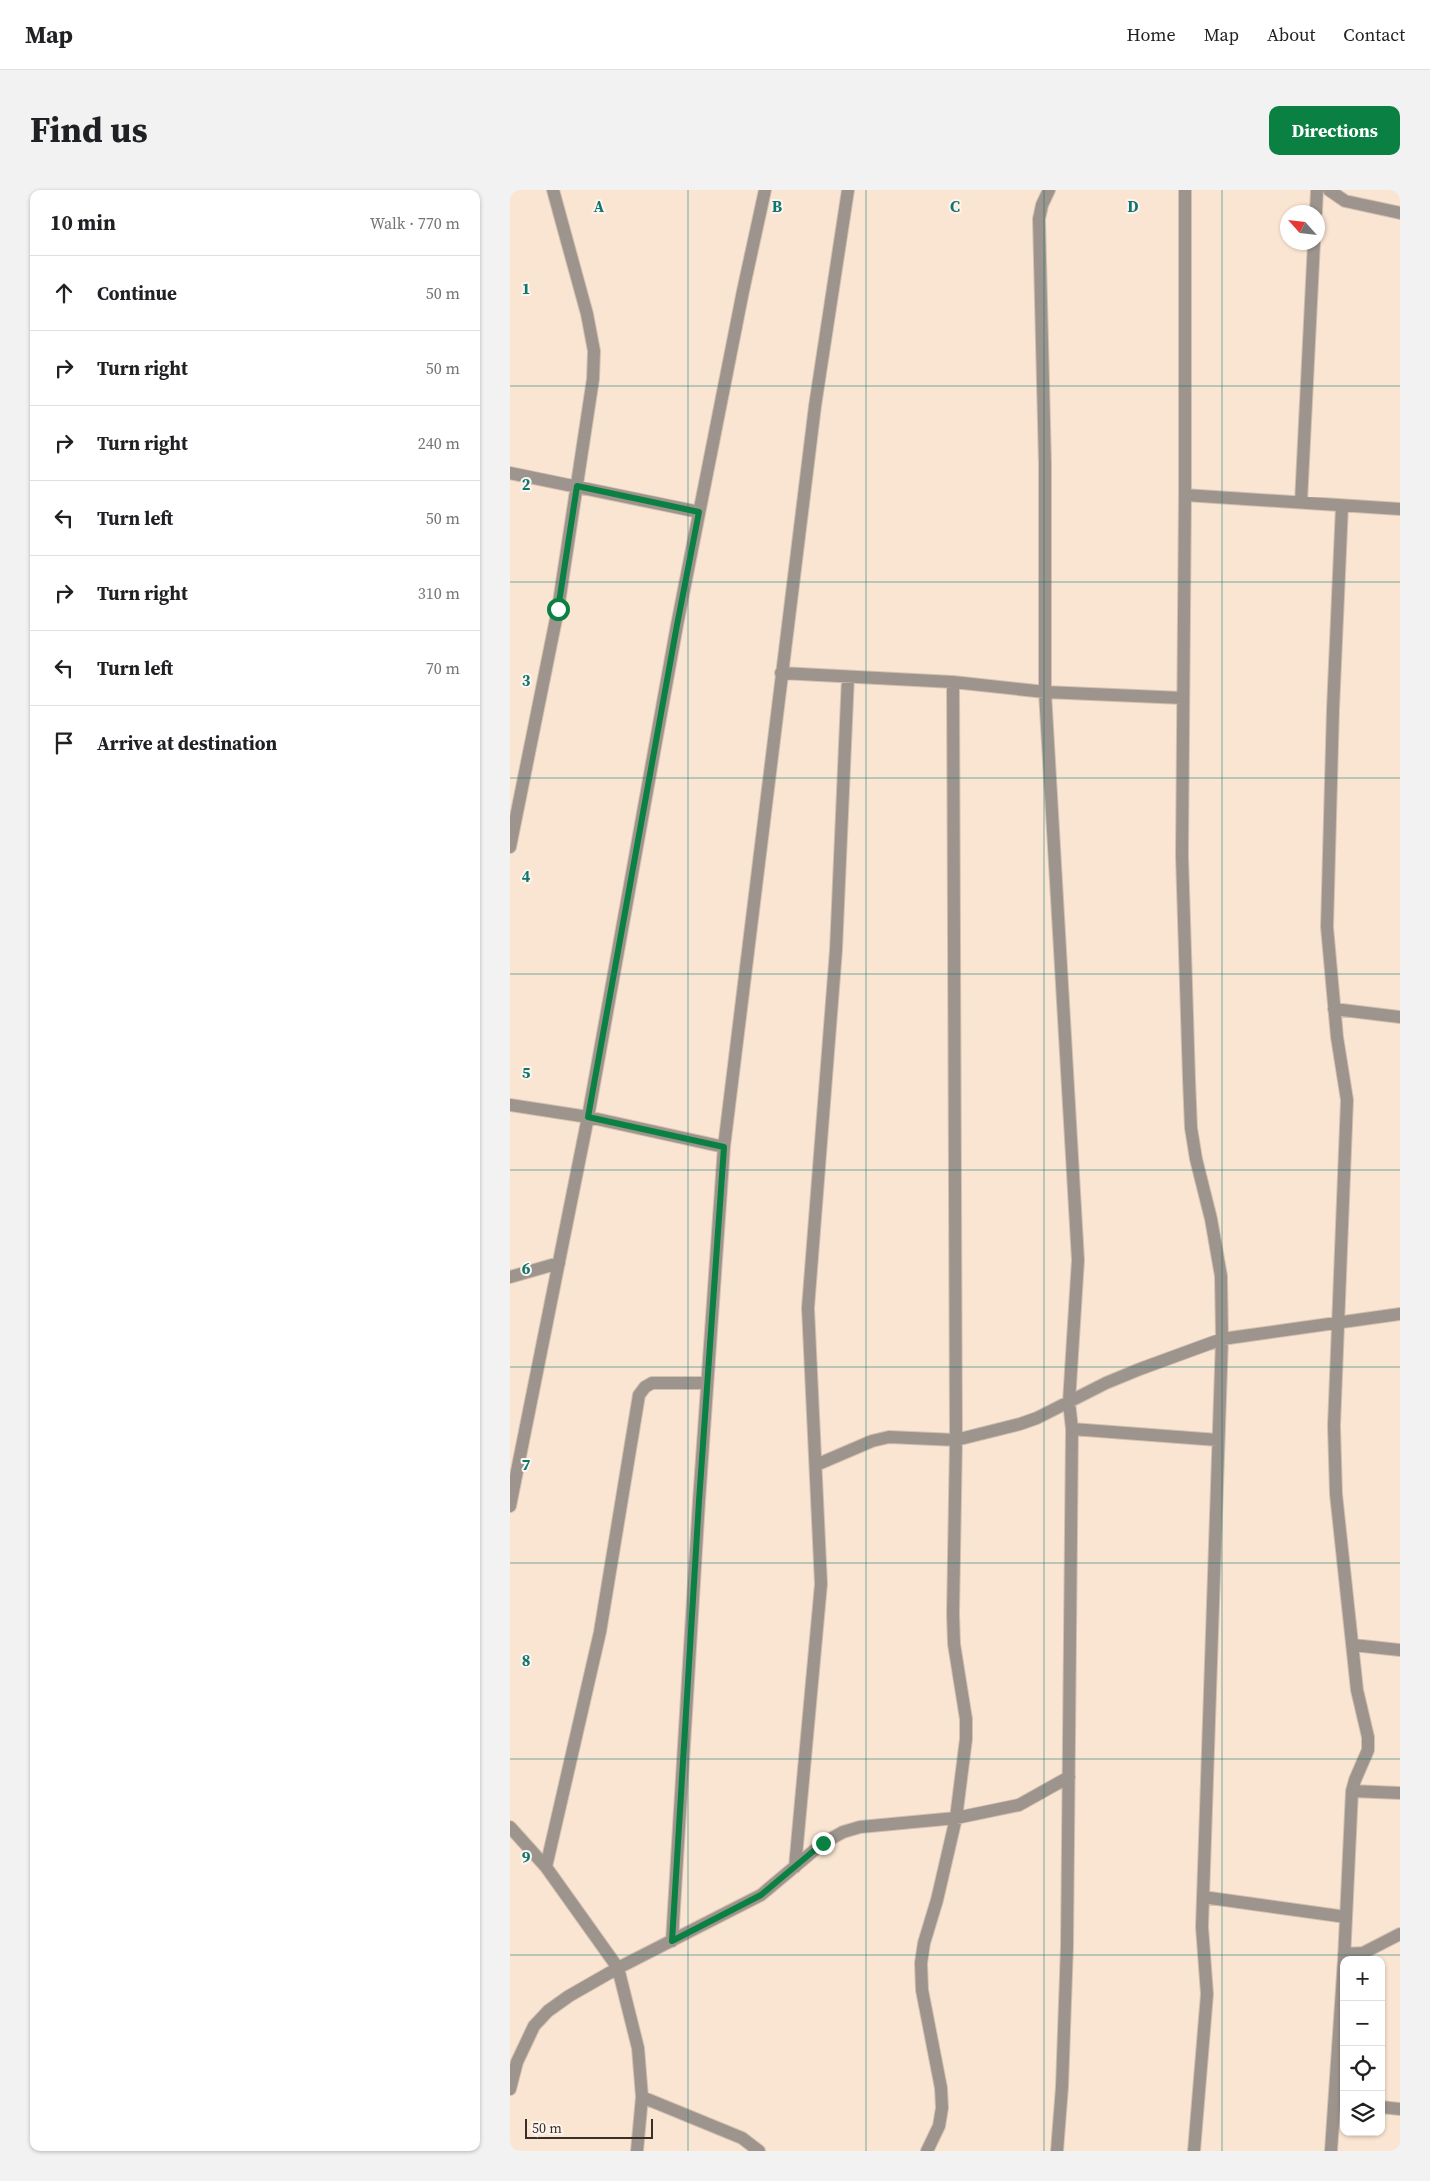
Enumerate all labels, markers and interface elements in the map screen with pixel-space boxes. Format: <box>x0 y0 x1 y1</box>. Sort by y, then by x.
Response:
text: Map <box>25 18 73 51</box>
text: Home <box>1127 22 1176 47</box>
text: Map <box>1204 22 1239 47</box>
text: About <box>1267 22 1315 47</box>
text: Contact <box>1343 22 1405 47</box>
text: Find us <box>30 106 148 154</box>
button: Directions <box>1269 106 1400 155</box>
text: A <box>594 195 605 217</box>
text: B <box>772 195 783 217</box>
text: C <box>950 195 960 217</box>
text: D <box>1127 195 1139 217</box>
north arrow <box>1280 205 1325 250</box>
text: 10 min <box>50 208 116 237</box>
text: Walk · 770 m <box>370 212 460 234</box>
text: 1 <box>522 277 530 299</box>
icon: ahead <box>50 279 78 307</box>
text: Continue <box>97 280 177 306</box>
text: 50 m <box>426 282 460 304</box>
icon: right <box>50 354 78 382</box>
text: Turn right <box>97 355 188 381</box>
text: 50 m <box>426 357 460 379</box>
icon: right <box>50 429 78 457</box>
text: Turn right <box>97 430 188 456</box>
text: 240 m <box>418 432 460 454</box>
text: 2 <box>522 473 531 495</box>
icon: left <box>50 504 78 532</box>
text: Turn left <box>97 505 173 531</box>
text: 50 m <box>426 507 460 529</box>
icon: right <box>50 579 78 607</box>
text: Turn right <box>97 580 188 606</box>
text: 310 m <box>418 582 460 604</box>
route start <box>547 598 570 621</box>
icon: left <box>50 654 78 682</box>
text: Turn left <box>97 655 173 681</box>
text: 70 m <box>426 657 460 679</box>
text: 3 <box>522 669 531 691</box>
icon: arrive <box>50 729 78 757</box>
text: Arrive at destination <box>97 730 277 756</box>
text: 4 <box>522 865 531 887</box>
text: 5 <box>522 1061 531 1083</box>
text: 6 <box>522 1257 531 1279</box>
text: 7 <box>522 1453 531 1475</box>
text: 8 <box>522 1649 530 1671</box>
route end <box>812 1832 835 1855</box>
text: 9 <box>522 1846 531 1868</box>
map controls <box>1340 1956 1385 2136</box>
button: + <box>1340 1956 1385 2001</box>
button: − <box>1340 2001 1385 2046</box>
button: locate <box>1340 2046 1385 2091</box>
button: layers <box>1340 2091 1385 2136</box>
scale bar <box>525 2116 652 2139</box>
text: 50 m <box>532 2118 562 2138</box>

